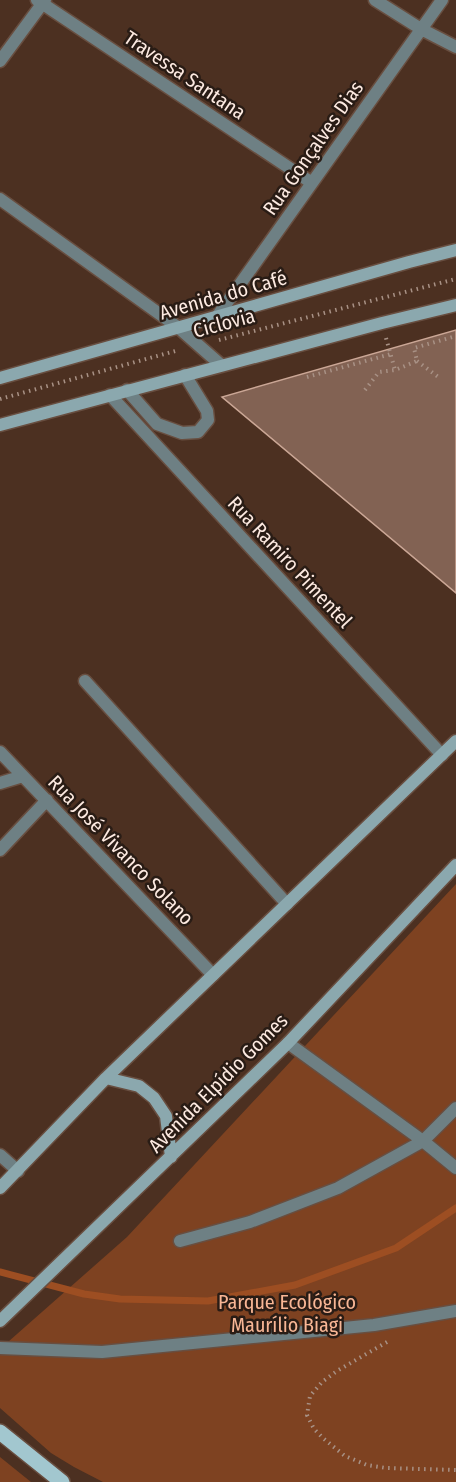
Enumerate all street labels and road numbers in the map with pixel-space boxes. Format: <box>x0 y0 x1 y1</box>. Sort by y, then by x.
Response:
street label: Travessa Santana <box>120 26 250 124</box>
street label: Rua Gonçalves Dias <box>258 76 368 220</box>
street label: Avenida do Café <box>156 265 290 325</box>
street label: Ciclovia <box>190 303 258 343</box>
street label: Rua Ramiro Pimentel <box>223 491 357 633</box>
street label: Rua José Vivanco Solano <box>43 770 199 930</box>
street label: Avenida Elpídio Gomes <box>143 1008 293 1158</box>

